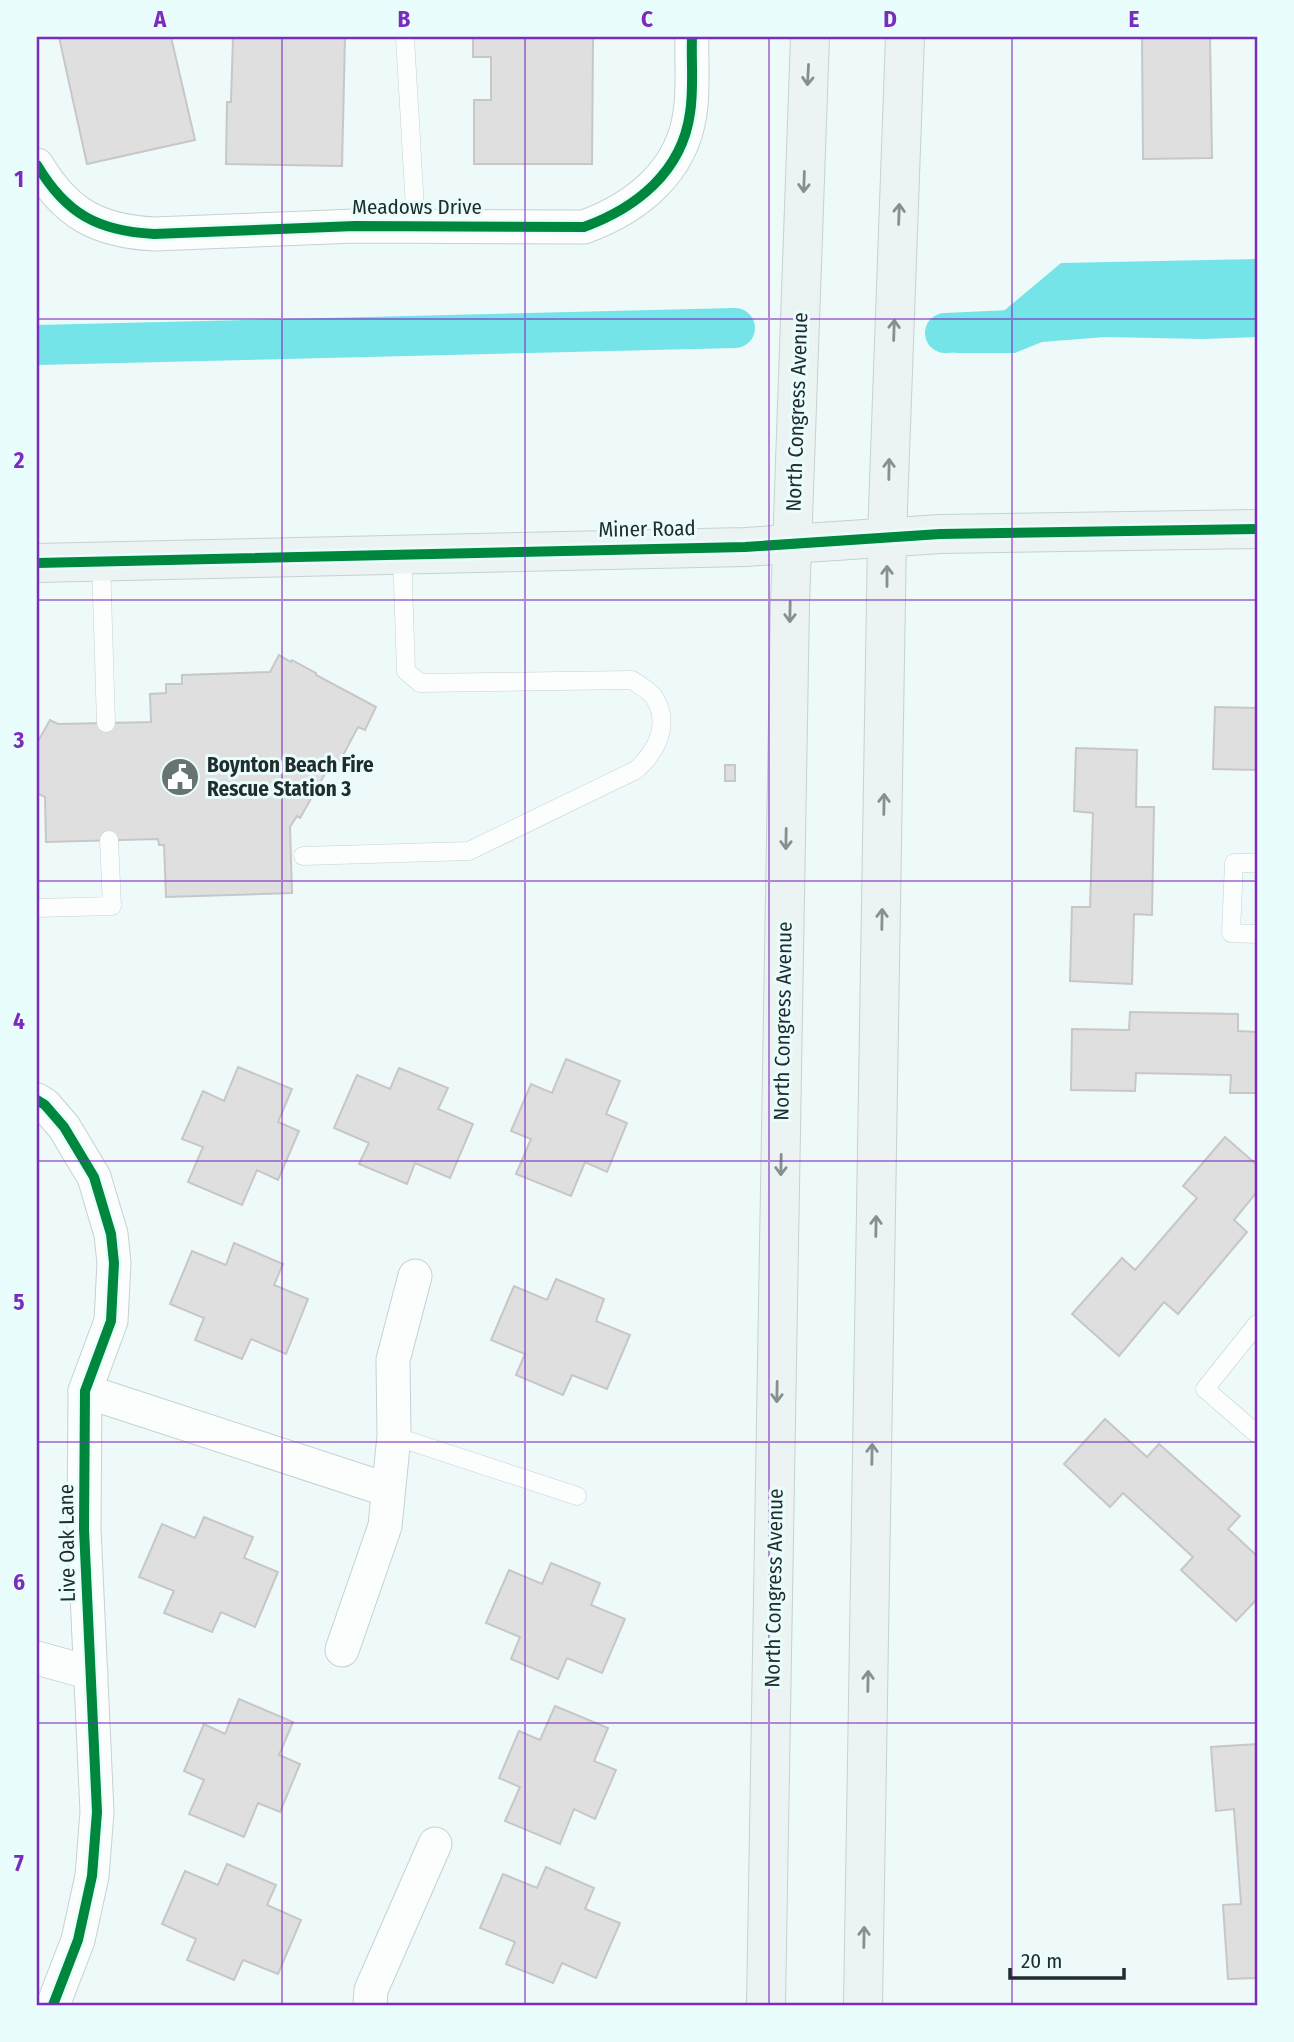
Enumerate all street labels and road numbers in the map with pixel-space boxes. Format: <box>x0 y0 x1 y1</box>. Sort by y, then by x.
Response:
street label: Meadows Drive <box>352 194 482 220</box>
street label: North Congress Avenue <box>781 312 813 512</box>
street label: Miner Road <box>598 515 696 543</box>
street label: North Congress Avenue <box>768 921 798 1121</box>
street label: Live Oak Lane <box>53 1484 81 1602</box>
street label: North Congress Avenue <box>759 1488 789 1688</box>

